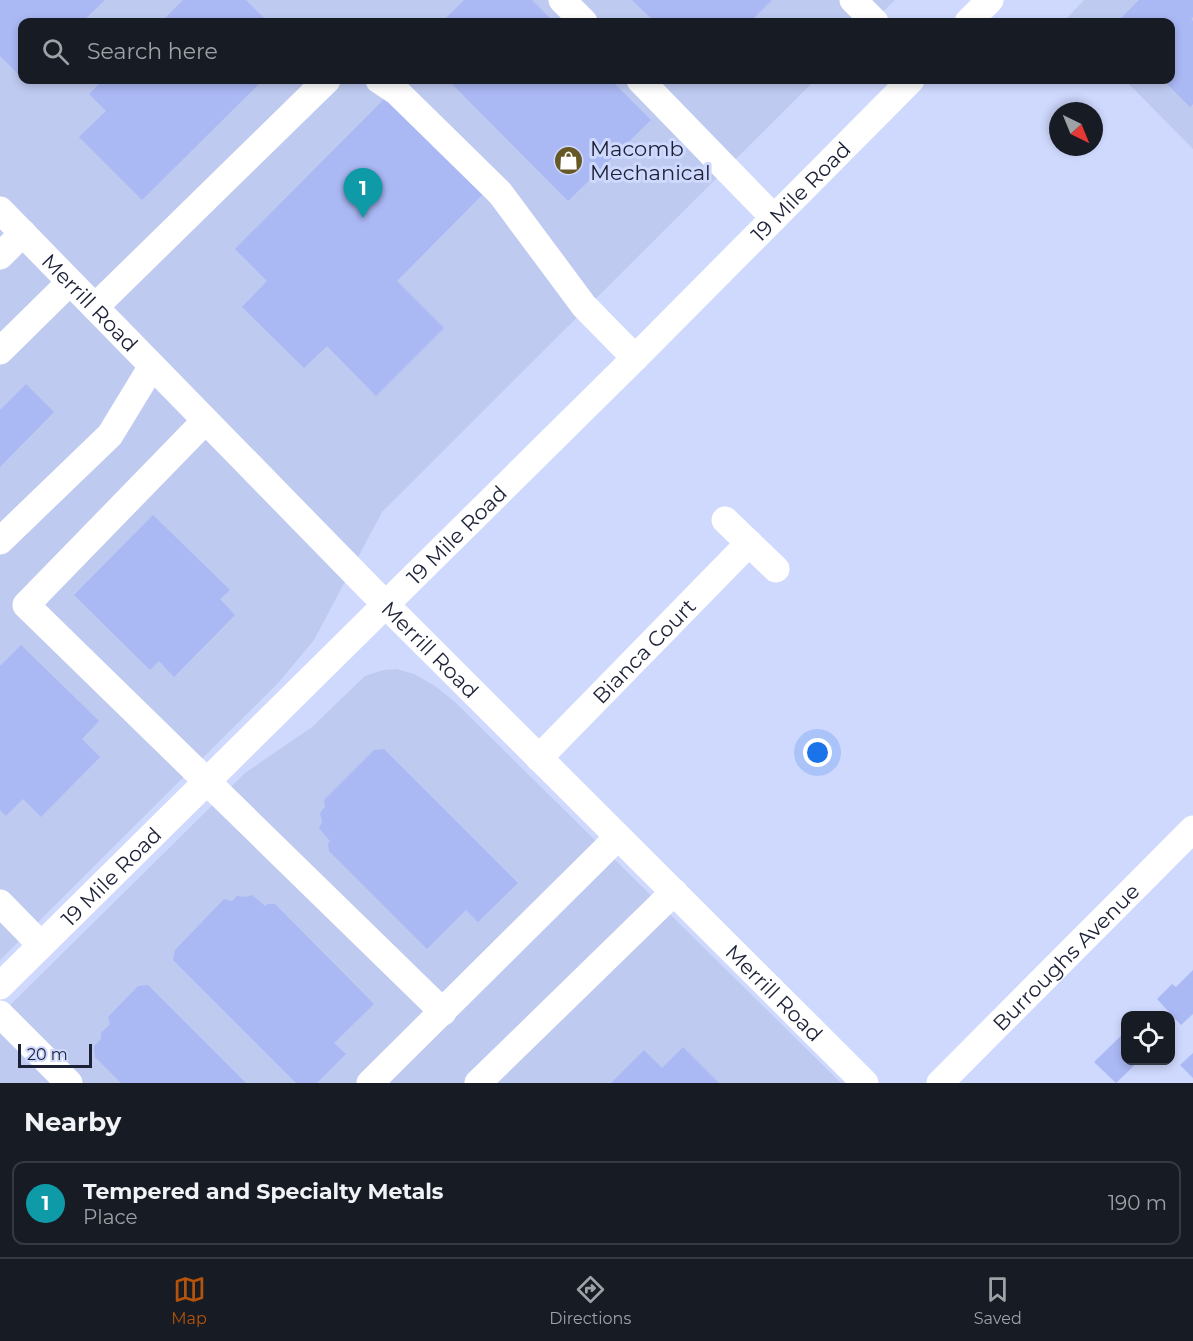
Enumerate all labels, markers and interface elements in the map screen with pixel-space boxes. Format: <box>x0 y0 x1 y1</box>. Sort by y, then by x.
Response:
search box <box>18 18 1175 84</box>
icon: search <box>39 35 72 68</box>
text: Search here <box>87 38 218 65</box>
north arrow <box>1049 102 1103 156</box>
place label: Macomb Mechanical <box>590 136 711 185</box>
street label: 19 Mile Road <box>746 136 855 246</box>
shop icon: Macomb Mechanical <box>553 144 585 176</box>
pin: 1 <box>344 168 382 218</box>
street label: Merrill Road <box>37 248 143 356</box>
street label: 19 Mile Road <box>401 480 512 589</box>
street label: Bianca Court <box>587 593 701 708</box>
street label: Merrill Road <box>377 596 484 703</box>
your location <box>803 738 832 767</box>
street label: 19 Mile Road <box>56 822 166 931</box>
street label: Burroughs Avenue <box>987 878 1144 1036</box>
street label: Merrill Road <box>721 939 828 1046</box>
map controls <box>1121 1011 1175 1065</box>
button: locate <box>1121 1011 1175 1065</box>
scale bar <box>18 1041 92 1068</box>
text: 20 m <box>27 1045 68 1064</box>
text: Nearby <box>24 1106 121 1138</box>
text: Tempered and Specialty Metals <box>83 1178 444 1205</box>
text: 1 <box>42 1191 49 1215</box>
text: 190 m <box>1108 1191 1167 1215</box>
text: Place <box>83 1205 138 1229</box>
tab: Map <box>171 1273 207 1328</box>
tab: Directions <box>549 1273 631 1328</box>
tab: Saved <box>974 1273 1022 1328</box>

